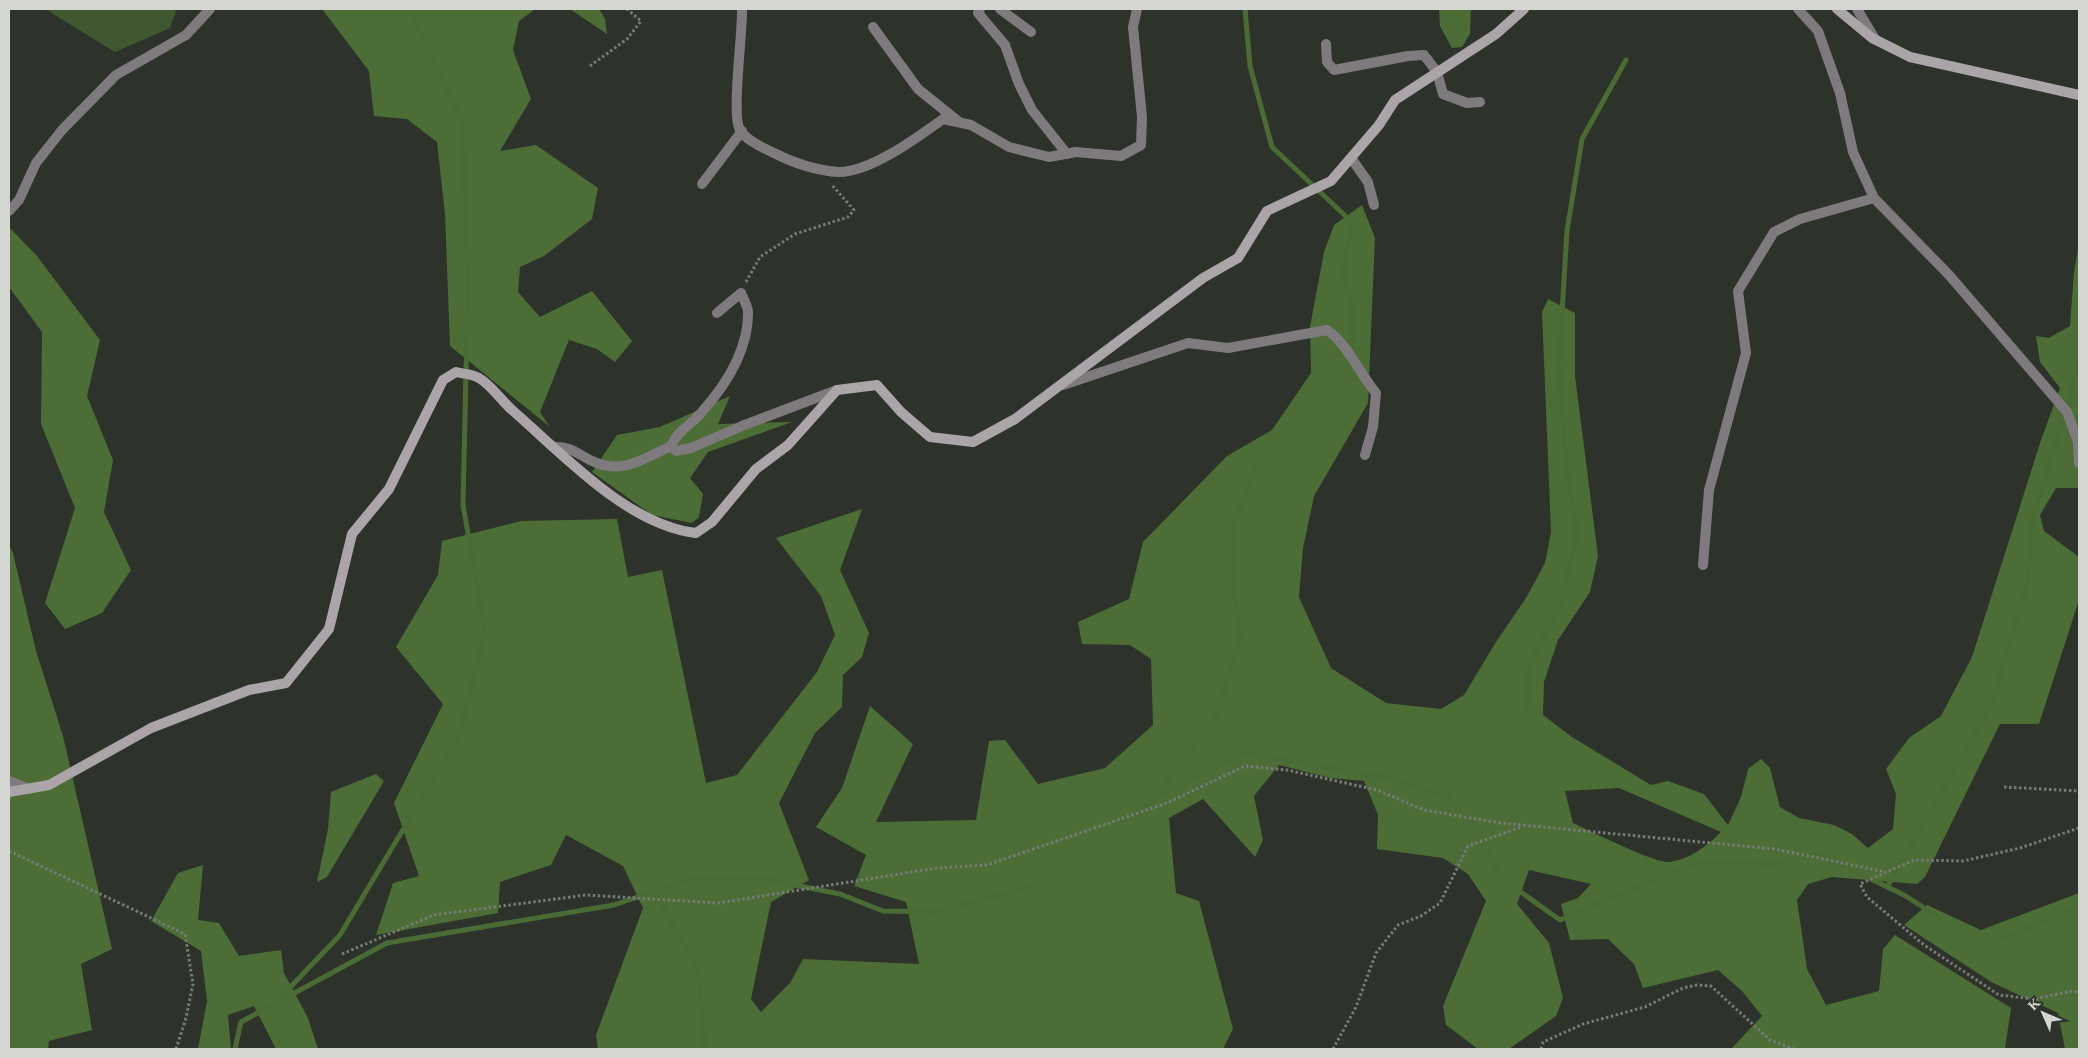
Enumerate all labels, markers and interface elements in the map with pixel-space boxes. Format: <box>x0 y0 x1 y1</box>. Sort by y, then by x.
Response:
north arrow <box>2018 988 2068 1038</box>
text: K <box>2025 995 2043 1013</box>

